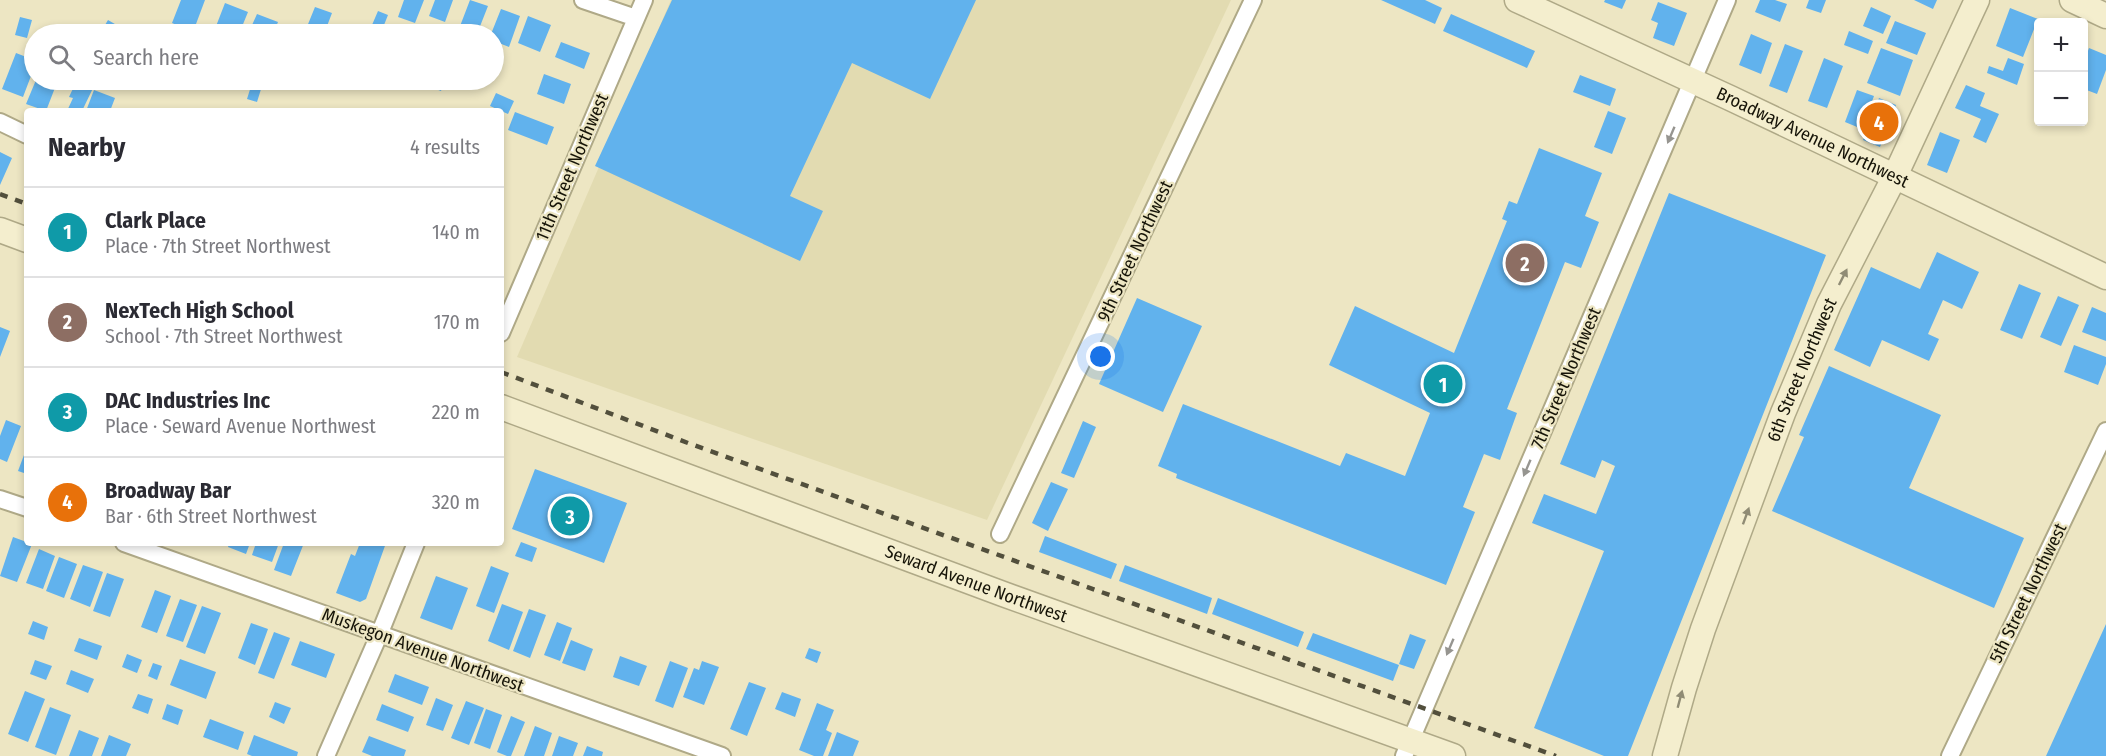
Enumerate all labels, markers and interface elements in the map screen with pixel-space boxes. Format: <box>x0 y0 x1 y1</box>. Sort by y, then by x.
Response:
map controls <box>2034 18 2088 126</box>
button: + <box>2034 18 2088 72</box>
search box <box>24 24 504 90</box>
icon: search <box>45 41 78 74</box>
text: Search here <box>93 44 199 71</box>
button: − <box>2034 72 2088 126</box>
street label: Broadway Avenue Northwest <box>1713 82 1913 193</box>
street label: 11th Street Northwest <box>531 90 613 244</box>
pin: 4 <box>1860 100 1898 144</box>
one-way arrow <box>1666 126 1675 143</box>
text: Nearby <box>48 132 125 163</box>
text: 4 results <box>410 135 480 159</box>
street label: 9th Street Northwest <box>1093 177 1177 325</box>
text: Clark Place <box>105 207 206 234</box>
text: 1 <box>63 220 72 244</box>
text: 140 m <box>432 220 480 244</box>
text: Place · 7th Street Northwest <box>105 234 330 258</box>
pin: 2 <box>1506 240 1544 286</box>
one-way arrow <box>1838 268 1848 285</box>
street label: 6th Street Northwest <box>1762 294 1841 445</box>
text: NexTech High School <box>105 297 294 324</box>
street label: 7th Street Northwest <box>1526 304 1606 452</box>
text: 2 <box>63 310 72 334</box>
text: 170 m <box>434 310 480 334</box>
text: School · 7th Street Northwest <box>105 324 343 348</box>
your location <box>1086 342 1115 371</box>
pin: 1 <box>1424 362 1462 406</box>
text: DAC Industries Inc <box>105 387 270 414</box>
text: 3 <box>63 400 72 424</box>
text: 220 m <box>432 400 480 424</box>
text: Place · Seward Avenue Northwest <box>105 414 376 438</box>
one-way arrow <box>1522 459 1531 477</box>
text: Broadway Bar <box>105 477 231 504</box>
text: 4 <box>62 490 73 514</box>
text: 320 m <box>432 490 480 514</box>
pin: 3 <box>550 494 590 538</box>
text: Bar · 6th Street Northwest <box>105 504 317 528</box>
one-way arrow <box>1741 507 1751 525</box>
street label: 5th Street Northwest <box>1985 520 2071 666</box>
street label: Seward Avenue Northwest <box>882 540 1070 627</box>
street label: Muskegon Avenue Northwest <box>319 603 527 697</box>
one-way arrow <box>1445 639 1454 656</box>
one-way arrow <box>1676 690 1686 709</box>

